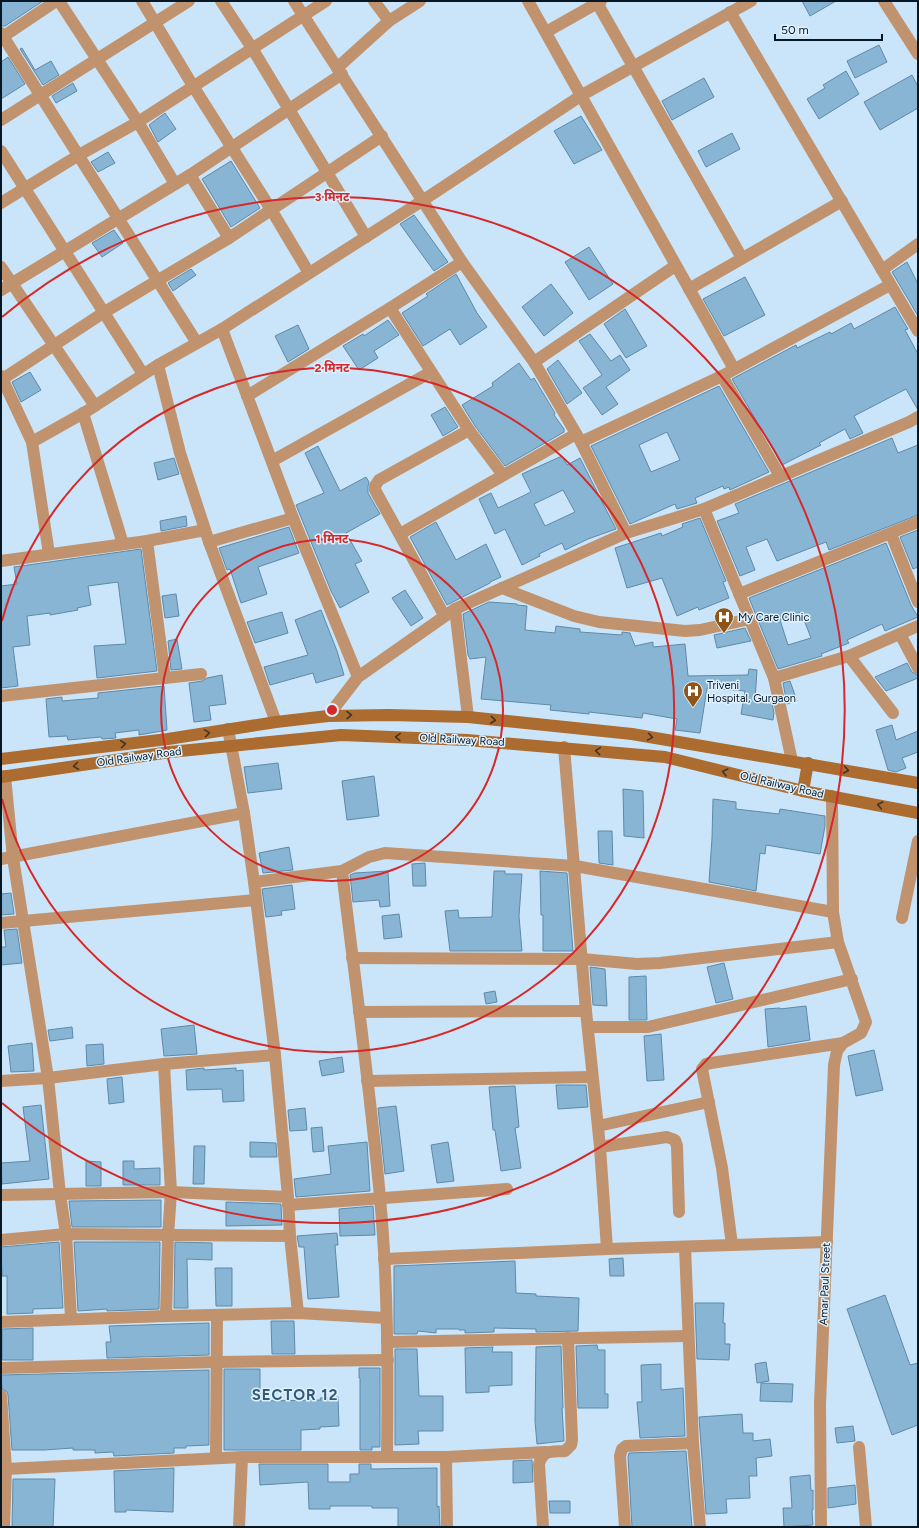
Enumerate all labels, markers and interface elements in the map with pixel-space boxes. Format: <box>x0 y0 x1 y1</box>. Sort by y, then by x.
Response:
scale bar <box>775 16 882 42</box>
text: 50 m <box>781 23 809 37</box>
text: 3 मिनट <box>315 189 350 204</box>
text: 2 मिनट <box>315 360 350 375</box>
text: 1 मिनट <box>315 531 349 546</box>
hospital icon: My Care Clinic <box>713 606 735 634</box>
place label: My Care Clinic <box>738 611 809 624</box>
place label: Triveni Hospital, Gurgaon <box>707 679 796 705</box>
hospital icon: Triveni Hospital, Gurgaon <box>682 680 704 708</box>
centre of rings <box>325 703 339 717</box>
one-way arrow <box>346 711 352 719</box>
one-way arrow <box>490 715 496 724</box>
one-way arrow <box>204 729 210 738</box>
street label: Old Railway Road <box>419 731 505 749</box>
one-way arrow <box>647 732 653 741</box>
one-way arrow <box>395 733 401 741</box>
one-way arrow <box>120 740 126 749</box>
street label: Old Railway Road <box>96 745 182 769</box>
one-way arrow <box>594 746 601 755</box>
one-way arrow <box>73 761 79 770</box>
one-way arrow <box>843 765 850 774</box>
one-way arrow <box>722 768 729 776</box>
street label: Old Railway Road <box>739 769 825 801</box>
one-way arrow <box>877 802 883 810</box>
street label: Amar Paul Street <box>817 1242 833 1326</box>
district label: SECTOR 12 <box>252 1386 338 1404</box>

